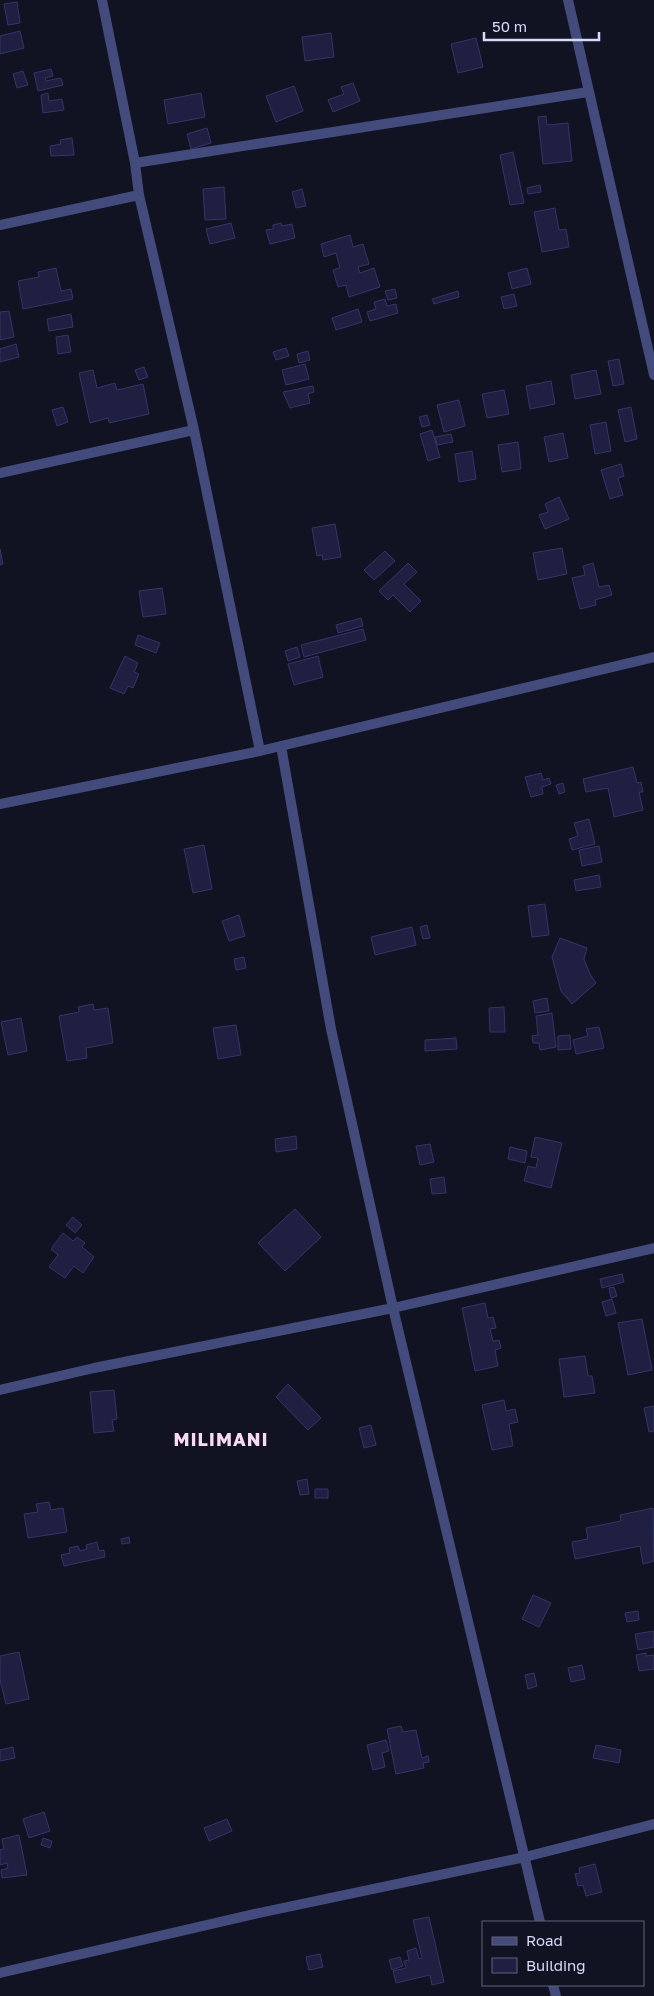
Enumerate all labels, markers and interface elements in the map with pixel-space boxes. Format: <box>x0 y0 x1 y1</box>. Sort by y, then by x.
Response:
scale bar <box>484 10 599 42</box>
text: 50 m <box>492 17 527 35</box>
district label: MILIMANI <box>173 1428 269 1450</box>
legend <box>482 1921 644 1986</box>
text: Road <box>526 1931 563 1949</box>
text: Building <box>526 1956 586 1974</box>

